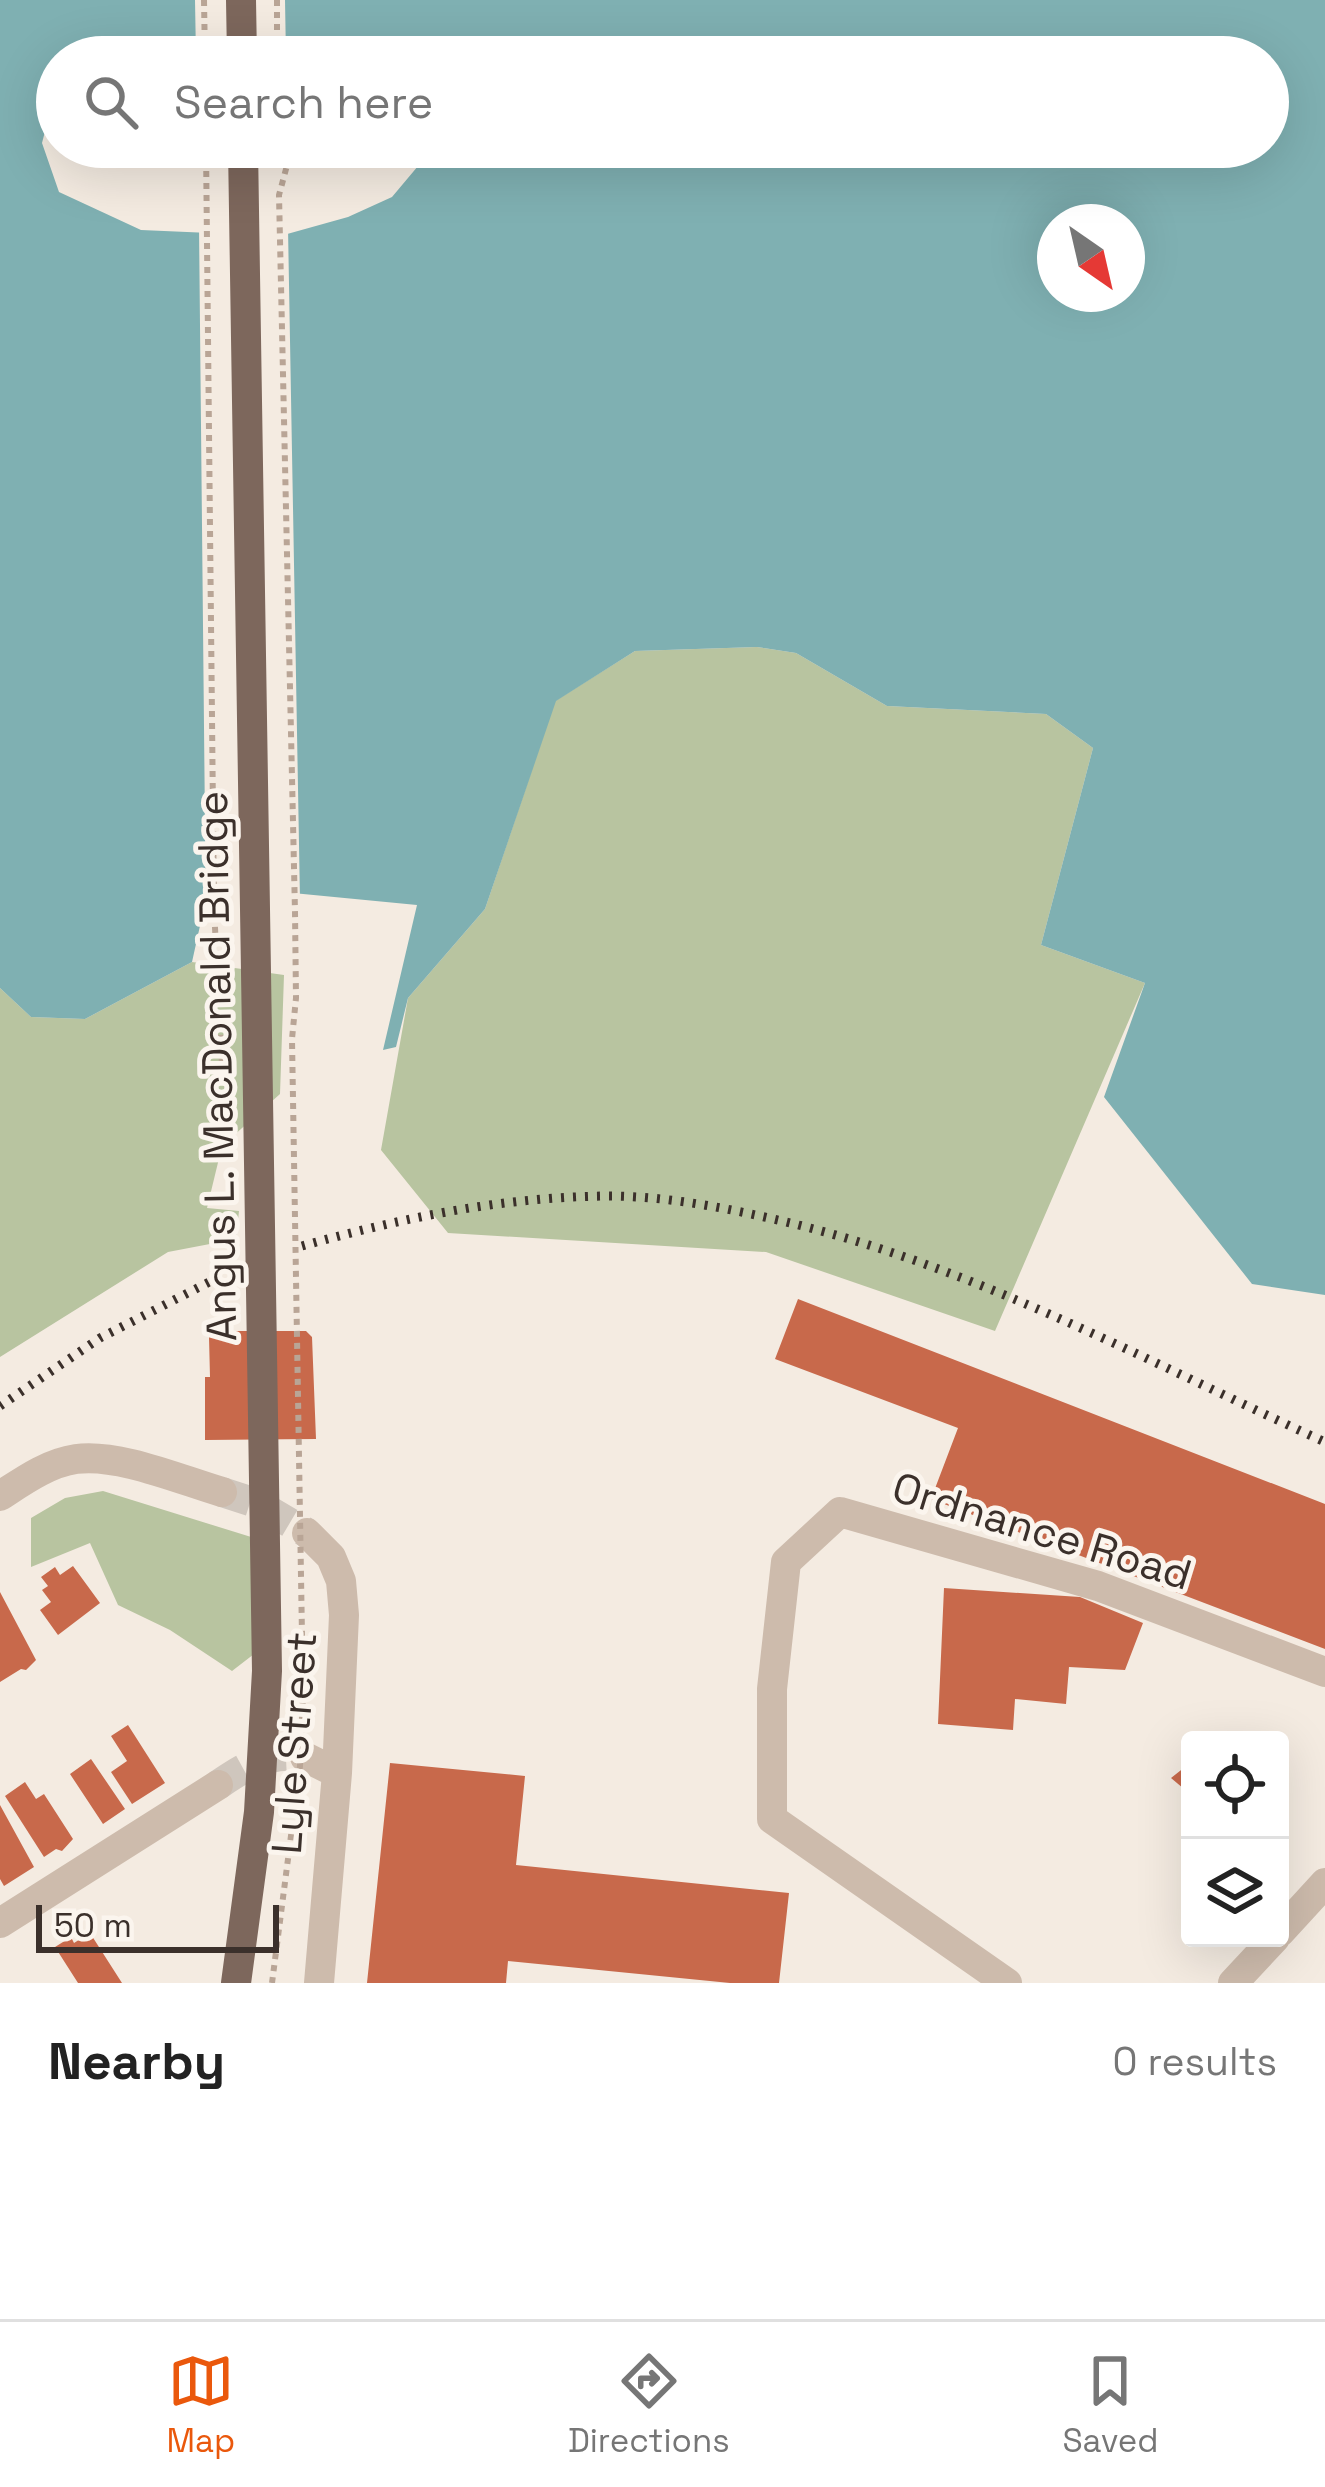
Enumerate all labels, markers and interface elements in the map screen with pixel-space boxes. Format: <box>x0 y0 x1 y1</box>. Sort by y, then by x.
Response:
search box <box>36 36 1289 168</box>
icon: search <box>78 69 144 135</box>
text: Search here <box>174 74 433 131</box>
north arrow <box>1037 204 1145 312</box>
street label: Angus L. MacDonald Bridge <box>186 790 248 1342</box>
street label: Ordnance Road <box>886 1460 1198 1602</box>
street label: Lyle Street <box>260 1630 328 1856</box>
map controls <box>1181 1731 1289 1947</box>
button: locate <box>1181 1731 1289 1839</box>
button: layers <box>1181 1839 1289 1947</box>
scale bar <box>36 1899 279 1952</box>
text: 50 m <box>54 1905 132 1947</box>
text: Nearby <box>48 2029 225 2094</box>
text: 0 results <box>1112 2037 1277 2086</box>
tab: Map <box>166 2348 235 2462</box>
tab: Directions <box>568 2348 730 2462</box>
tab: Saved <box>1062 2348 1159 2462</box>

